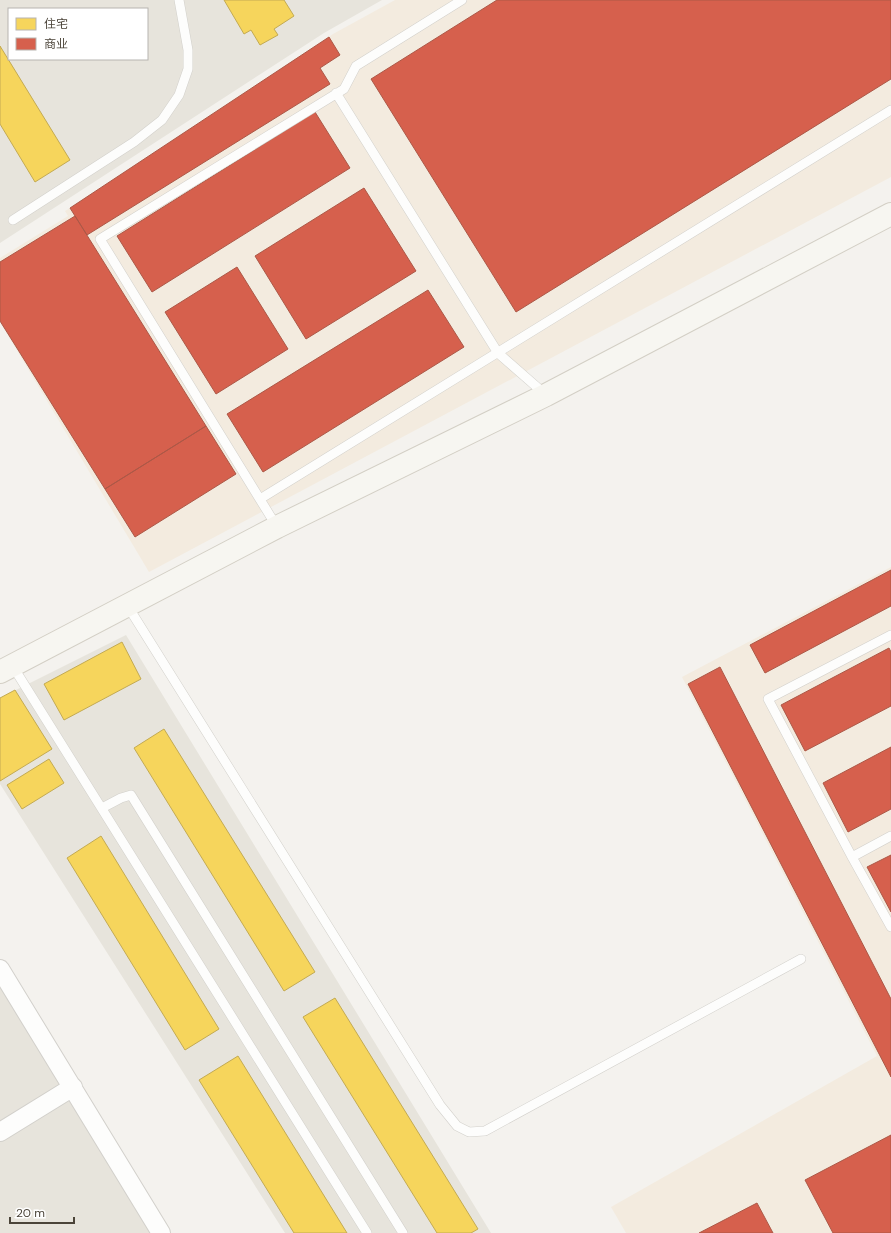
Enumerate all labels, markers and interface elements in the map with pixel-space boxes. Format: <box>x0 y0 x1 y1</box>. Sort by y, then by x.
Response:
legend <box>8 8 148 60</box>
text: 住宅 <box>44 16 68 32</box>
text: 商业 <box>44 36 68 52</box>
scale bar <box>10 1199 74 1225</box>
text: 20 m <box>16 1205 45 1221</box>

